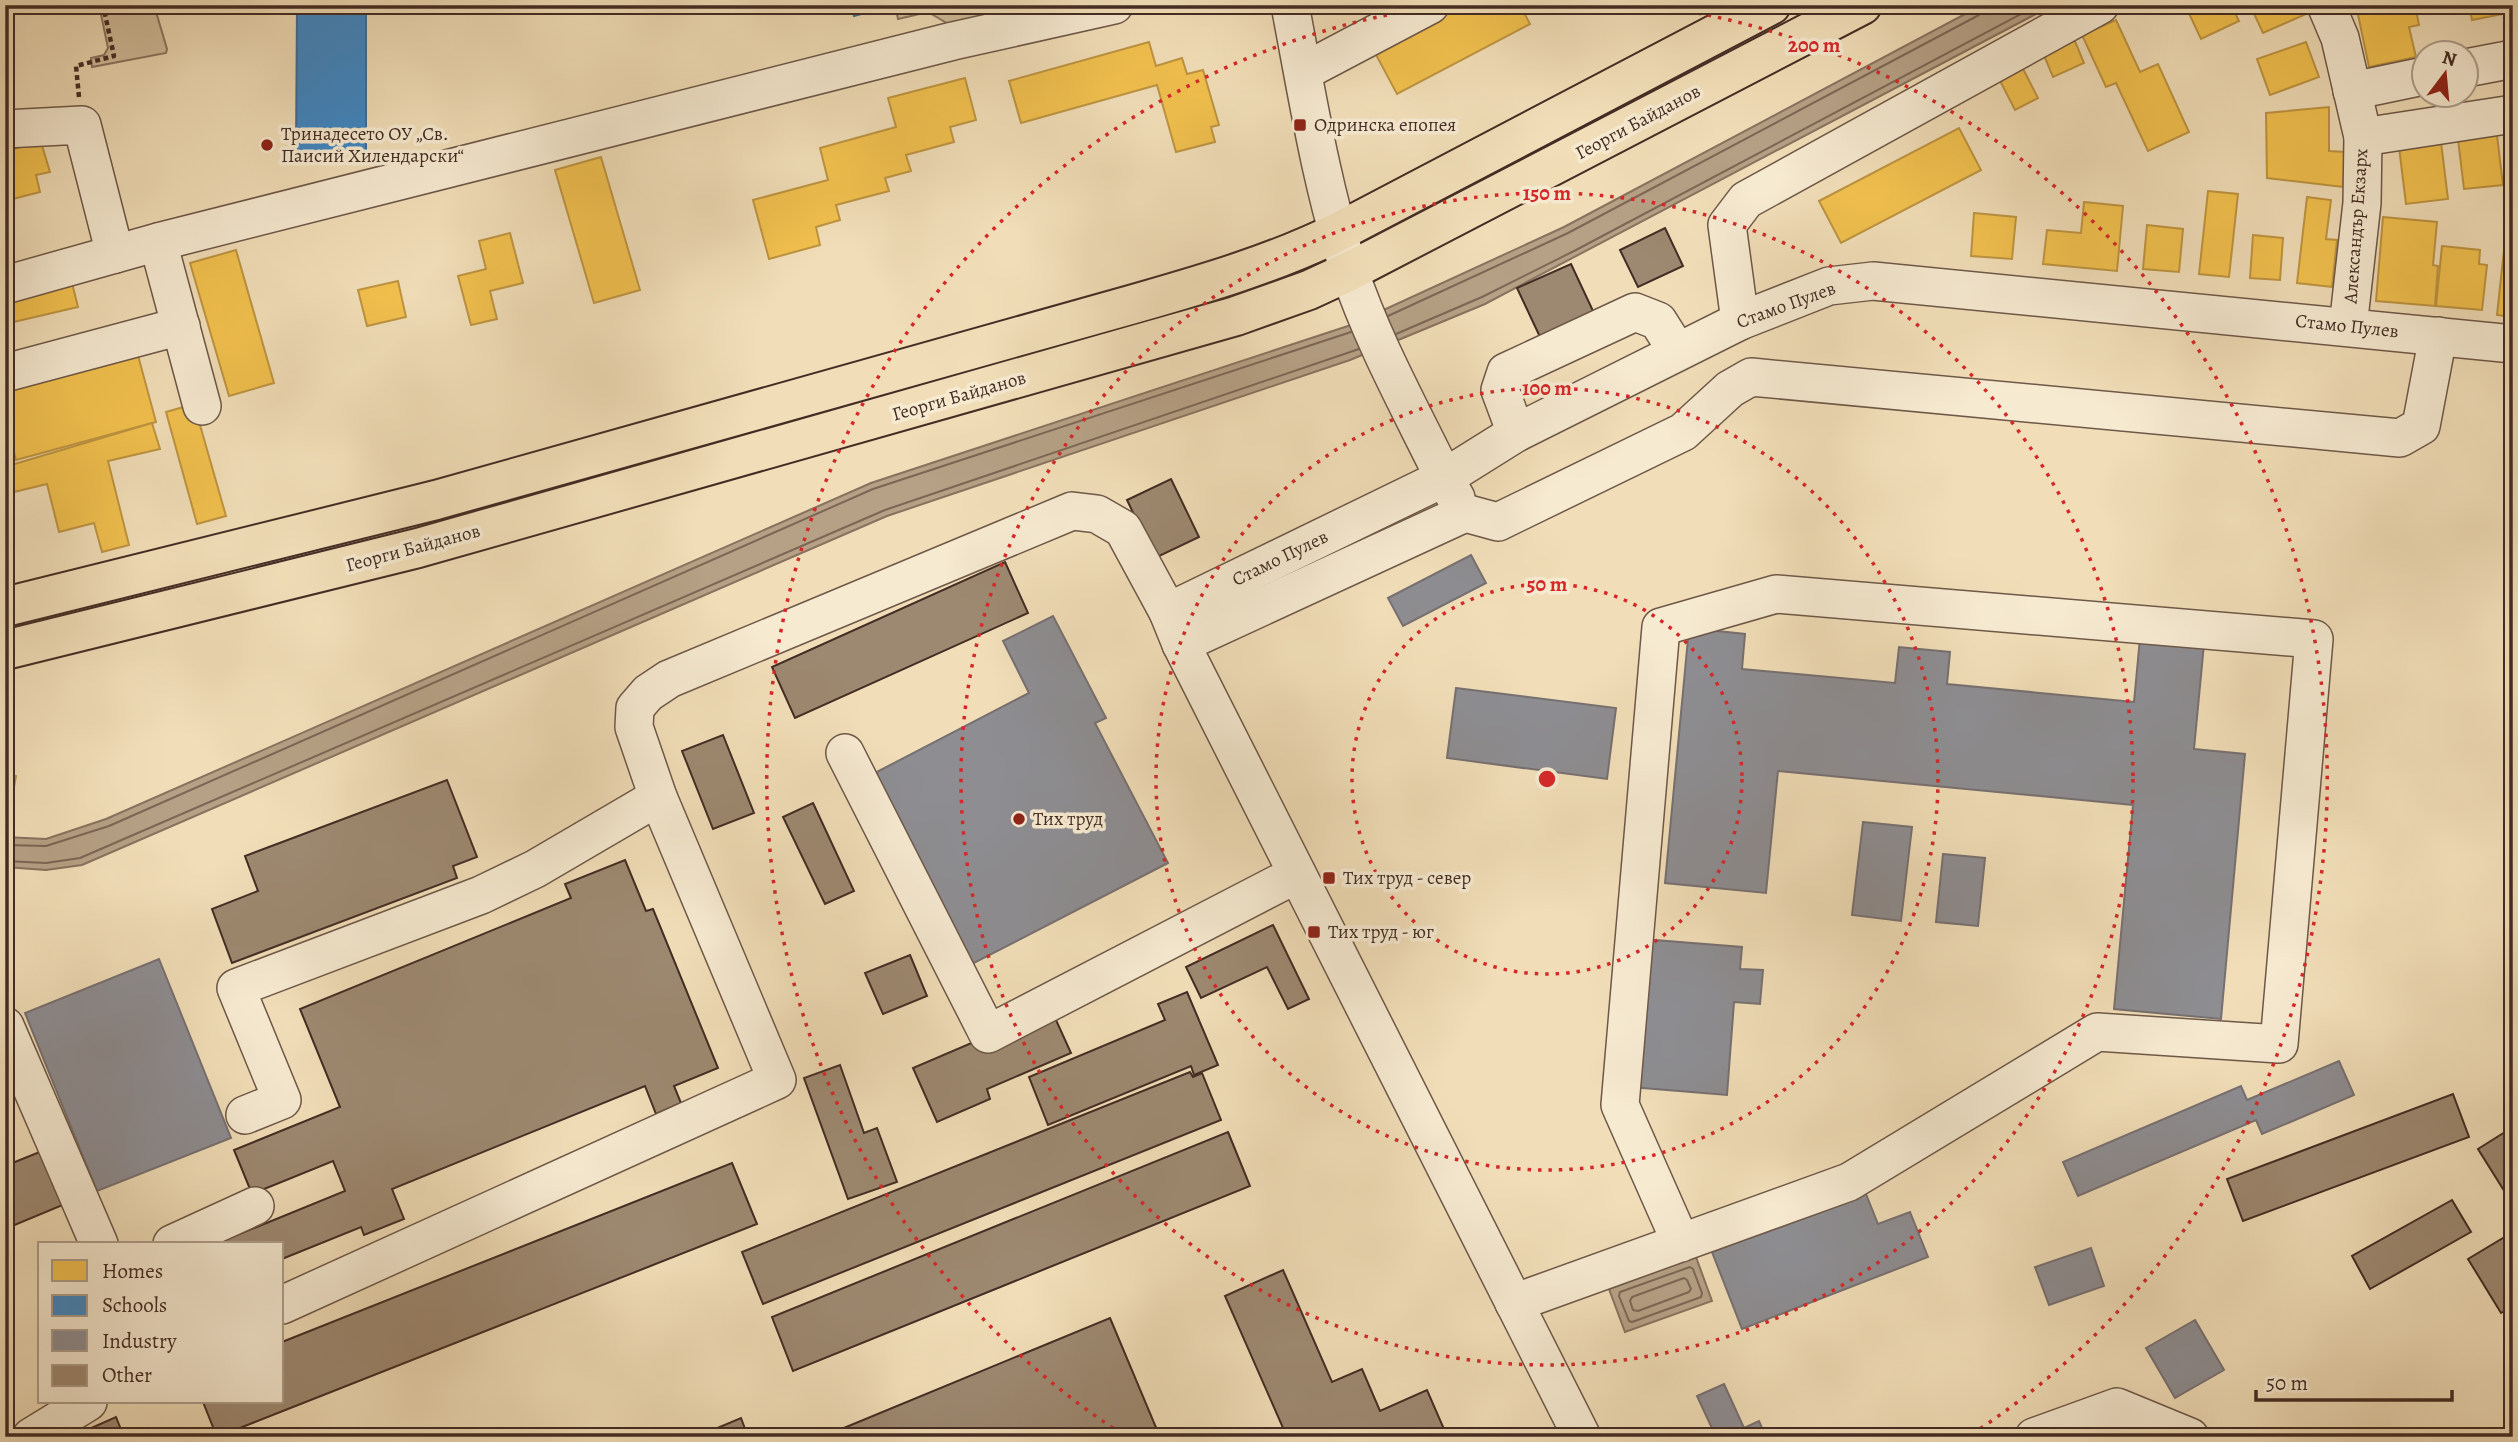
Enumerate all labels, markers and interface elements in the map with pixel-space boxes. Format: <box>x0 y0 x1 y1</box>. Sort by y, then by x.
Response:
text: 200 m <box>1788 31 1841 59</box>
north arrow <box>2410 38 2480 108</box>
text: N <box>2439 44 2460 73</box>
street label: Георги Байданов <box>1571 78 1705 166</box>
place label: Одринска епопея <box>1314 112 1456 138</box>
marker: Одринска епопея <box>1292 117 1308 133</box>
place label: Тринадесето ОУ „Св. Паисий Хилендарски“ <box>281 121 464 169</box>
marker: Тринадесето ОУ „Св. Паисий Хилендарски“ <box>259 137 275 153</box>
street label: Александър Екзарх <box>2338 147 2374 305</box>
text: 150 m <box>1523 179 1572 207</box>
street label: Стамо Пулев <box>1733 275 1839 335</box>
street label: Стамо Пулев <box>2294 308 2400 344</box>
street label: Георги Байданов <box>889 364 1029 428</box>
text: 100 m <box>1522 374 1572 402</box>
street label: Георги Байданов <box>343 518 483 578</box>
street label: Стамо Пулев <box>1228 524 1332 592</box>
text: 50 m <box>1527 570 1568 598</box>
centre of rings <box>1535 767 1559 791</box>
place label: Тих труд <box>1033 806 1103 832</box>
marker: Тих труд <box>1011 811 1027 827</box>
place label: Тих труд - север <box>1343 865 1471 891</box>
marker: Тих труд - север <box>1321 870 1337 886</box>
place label: Тих труд - юг <box>1328 919 1434 945</box>
marker: Тих труд - юг <box>1306 924 1322 940</box>
legend <box>38 1242 284 1404</box>
text: Homes <box>102 1257 163 1285</box>
text: Schools <box>102 1291 167 1319</box>
text: Industry <box>102 1327 177 1355</box>
scale bar <box>2256 1358 2452 1402</box>
text: Other <box>102 1361 152 1389</box>
text: 50 m <box>2266 1369 2308 1397</box>

